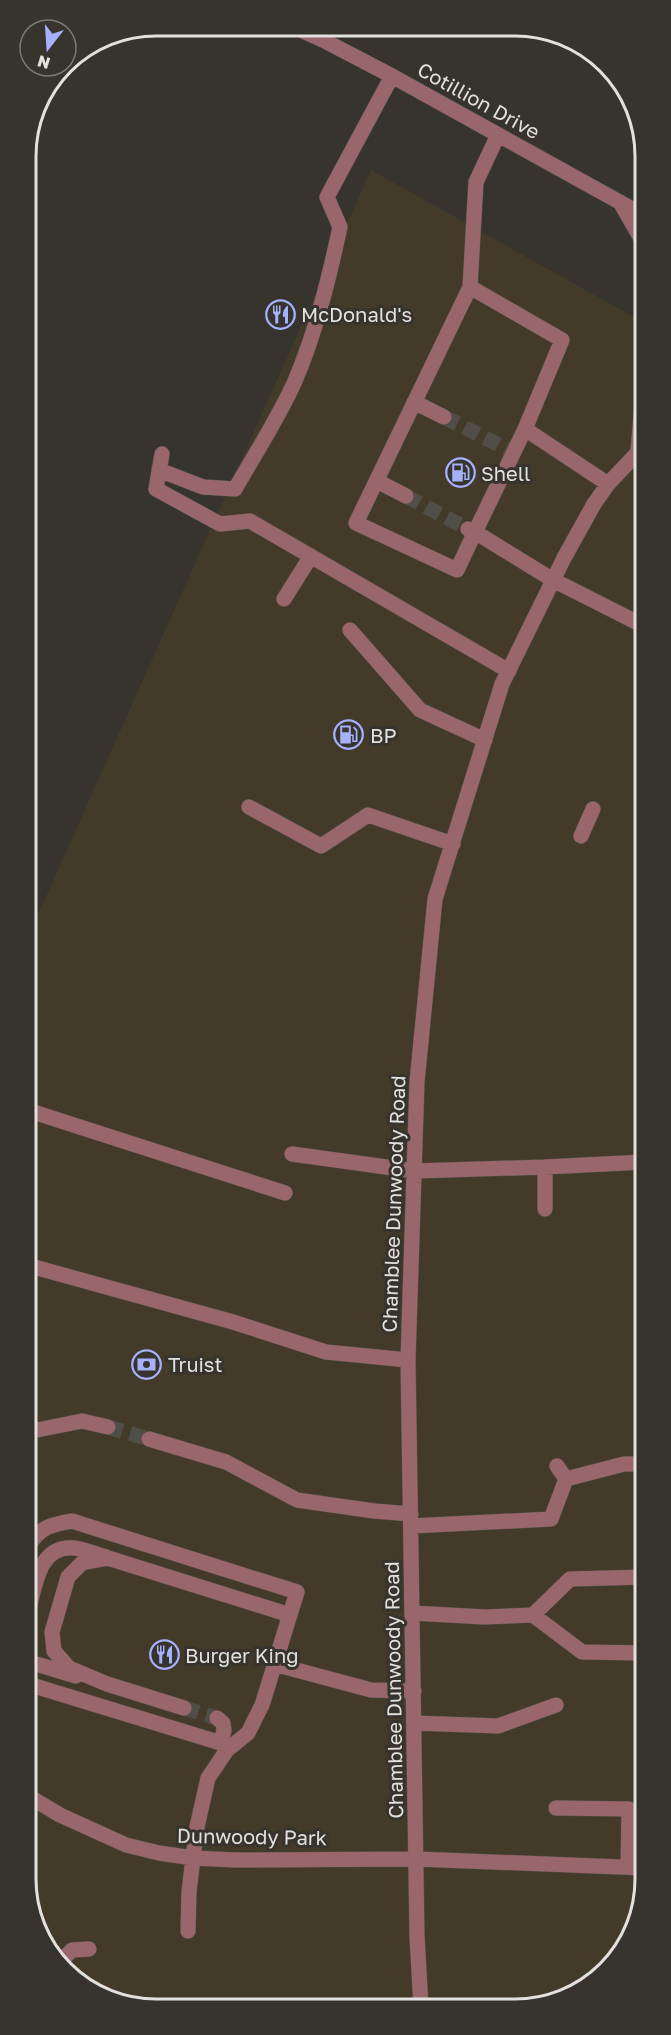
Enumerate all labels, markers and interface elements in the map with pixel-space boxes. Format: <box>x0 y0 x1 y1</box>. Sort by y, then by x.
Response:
north arrow <box>18 18 78 78</box>
text: N <box>35 51 52 74</box>
street label: Cotillion Drive <box>414 57 544 143</box>
restaurant icon: McDonald's <box>264 298 296 330</box>
place label: McDonald's <box>301 302 412 326</box>
fuel station icon: Shell <box>444 457 476 489</box>
place label: Shell <box>481 461 531 485</box>
fuel station icon: BP <box>333 719 365 751</box>
place label: BP <box>370 723 397 747</box>
street label: Chamblee Dunwoody Road <box>377 1075 409 1333</box>
bank icon: Truist <box>131 1348 163 1380</box>
place label: Truist <box>168 1352 222 1376</box>
street label: Chamblee Dunwoody Road <box>379 1561 407 1819</box>
restaurant icon: Burger King <box>148 1639 180 1671</box>
place label: Burger King <box>185 1643 299 1667</box>
street label: Dunwoody Park <box>177 1823 327 1849</box>

